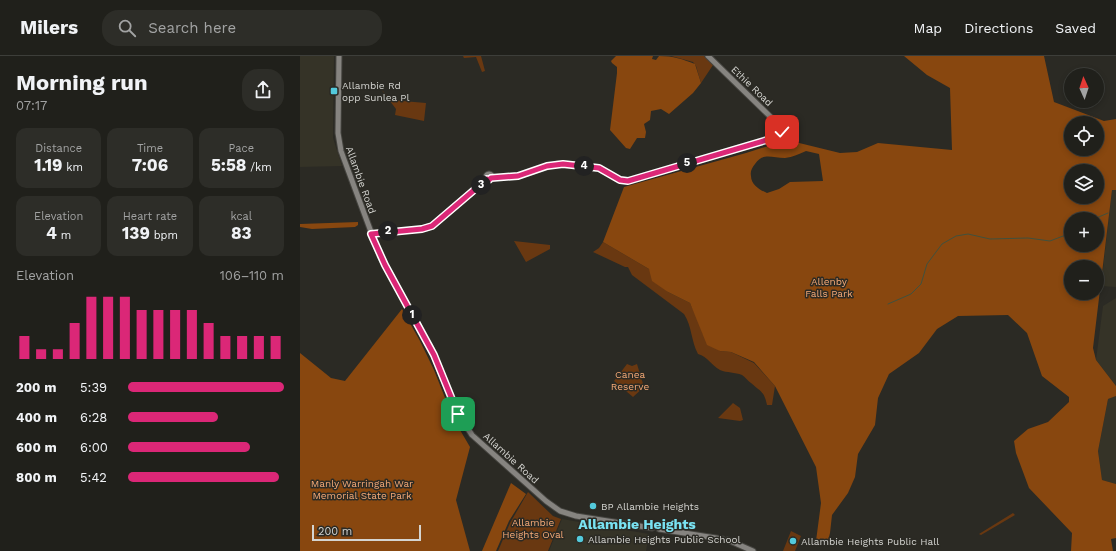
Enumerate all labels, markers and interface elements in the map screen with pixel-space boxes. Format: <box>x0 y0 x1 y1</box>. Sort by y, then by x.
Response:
search box <box>102 10 382 46</box>
text: Milers <box>20 16 78 39</box>
icon: search <box>116 17 138 39</box>
text: Search here <box>148 19 236 37</box>
text: Map <box>914 20 942 36</box>
text: Directions <box>964 20 1033 36</box>
text: Saved <box>1055 20 1096 36</box>
street label: Ethie Road <box>729 64 775 108</box>
north arrow <box>1064 68 1104 108</box>
map controls <box>1064 68 1104 300</box>
button: share <box>242 69 284 111</box>
text: Morning run <box>16 70 148 95</box>
place label: Allambie Rd opp Sunlea Pl <box>342 80 410 103</box>
marker: Allambie Rd opp Sunlea Pl <box>329 86 339 96</box>
text: 07:17 <box>16 98 47 113</box>
pin <box>765 115 799 149</box>
button: locate <box>1064 116 1104 156</box>
icon: check <box>771 121 793 143</box>
text: Distance <box>35 142 82 155</box>
text: Time <box>137 142 163 155</box>
text: Pace <box>229 142 254 155</box>
street label: Allambie Road <box>344 145 378 215</box>
pin: 5 <box>677 153 697 173</box>
text: 1.19 <box>34 155 63 175</box>
text: 7:06 <box>132 155 168 175</box>
text: 5:58 <box>211 155 247 175</box>
pin: 4 <box>574 156 594 176</box>
text: 5 <box>684 156 690 169</box>
text: 4 <box>580 159 588 172</box>
text: km <box>63 161 83 174</box>
text: /km <box>247 161 272 174</box>
button: layers <box>1064 164 1104 204</box>
pin: 3 <box>471 175 491 195</box>
text: 3 <box>478 178 484 191</box>
text: Elevation <box>34 210 83 223</box>
text: Heart rate <box>123 210 177 223</box>
text: kcal <box>230 210 252 223</box>
button: + <box>1064 212 1104 252</box>
pin: 2 <box>378 221 398 241</box>
text: 4 <box>46 223 57 243</box>
text: 139 <box>122 223 150 243</box>
text: 83 <box>231 223 252 243</box>
text: 2 <box>385 224 391 237</box>
text: m <box>57 229 71 242</box>
text: bpm <box>150 229 178 242</box>
button: − <box>1064 260 1104 300</box>
text: Elevation <box>16 268 74 283</box>
text: 106–110 m <box>220 268 284 283</box>
park label: Allenby Falls Park <box>805 276 853 299</box>
pin: 1 <box>402 305 422 325</box>
text: 1 <box>410 308 414 321</box>
park label: Canea Reserve <box>611 369 649 392</box>
text: 200 m <box>16 380 56 395</box>
text: 5:39 <box>80 380 107 395</box>
pin <box>441 397 475 431</box>
icon: arrive <box>447 403 469 425</box>
text: 400 m <box>16 410 57 425</box>
text: 6:28 <box>80 410 107 425</box>
street label: Allambie Road <box>481 430 541 486</box>
text: 600 m <box>16 440 57 455</box>
text: 6:00 <box>80 440 108 455</box>
text: 800 m <box>16 470 57 485</box>
text: 5:42 <box>80 470 107 485</box>
park label: Manly Warringah War Memorial State Park <box>311 478 413 501</box>
marker: BP Allambie Heights <box>588 501 598 511</box>
place label: BP Allambie Heights <box>601 501 699 512</box>
district label: Allambie Heights <box>578 516 696 532</box>
park label: Allambie Heights Oval <box>502 517 564 540</box>
scale bar <box>312 523 421 542</box>
text: 200 m <box>318 525 352 538</box>
marker: Allambie Heights Public School <box>575 534 585 544</box>
place label: Allambie Heights Public School <box>588 534 741 545</box>
marker: Allambie Heights Public Hall <box>788 536 798 546</box>
place label: Allambie Heights Public Hall <box>801 536 939 547</box>

